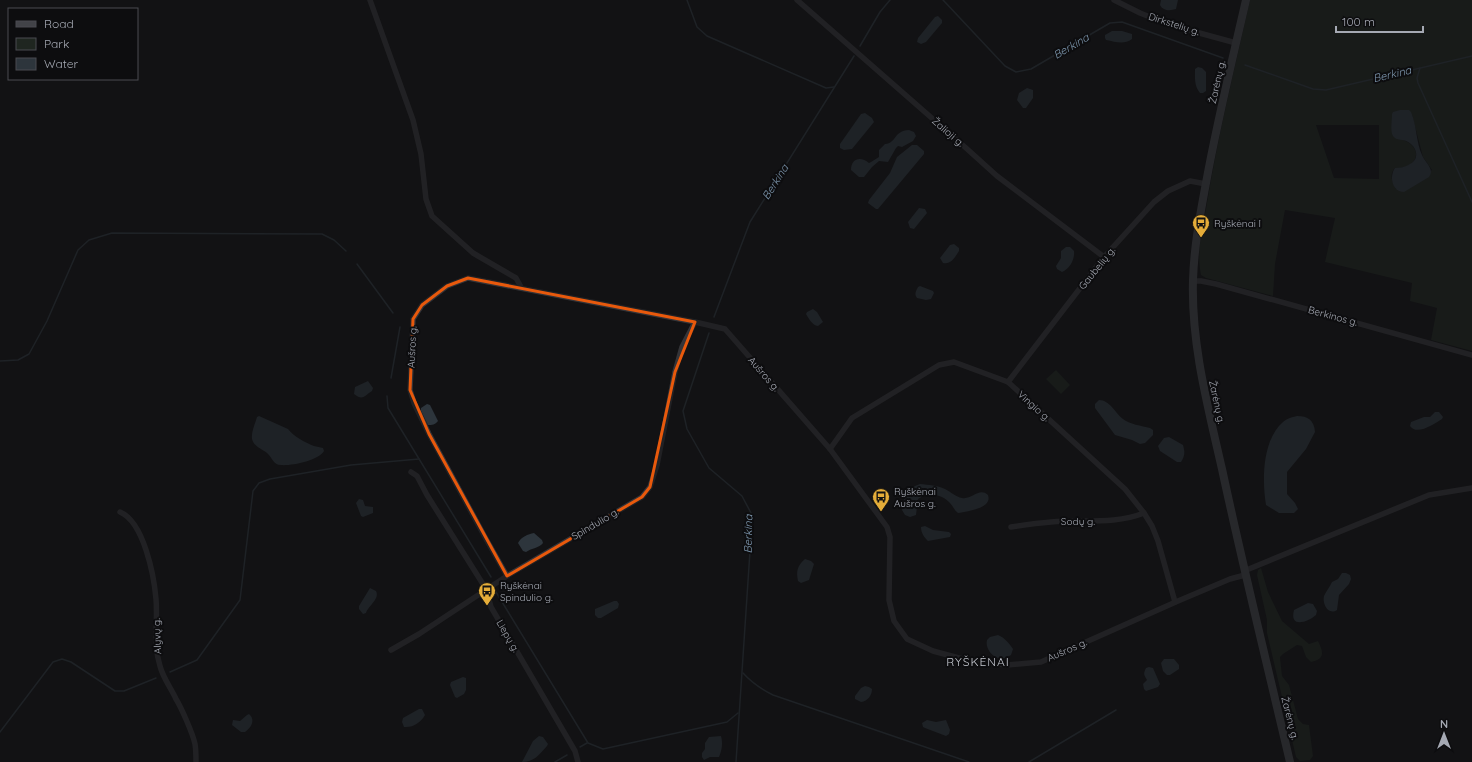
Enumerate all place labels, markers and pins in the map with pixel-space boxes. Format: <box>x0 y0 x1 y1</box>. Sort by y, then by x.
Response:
bus stop icon: Ryškėnai I <box>1191 213 1211 238</box>
place label: Ryškėnai I <box>1214 217 1261 230</box>
place label: Ryškėnai Aušros g. <box>894 485 936 510</box>
bus stop icon: Ryškėnai Aušros g. <box>871 487 891 512</box>
place label: Ryškėnai Spindulio g. <box>500 579 553 604</box>
bus stop icon: Ryškėnai Spindulio g. <box>477 581 497 606</box>

